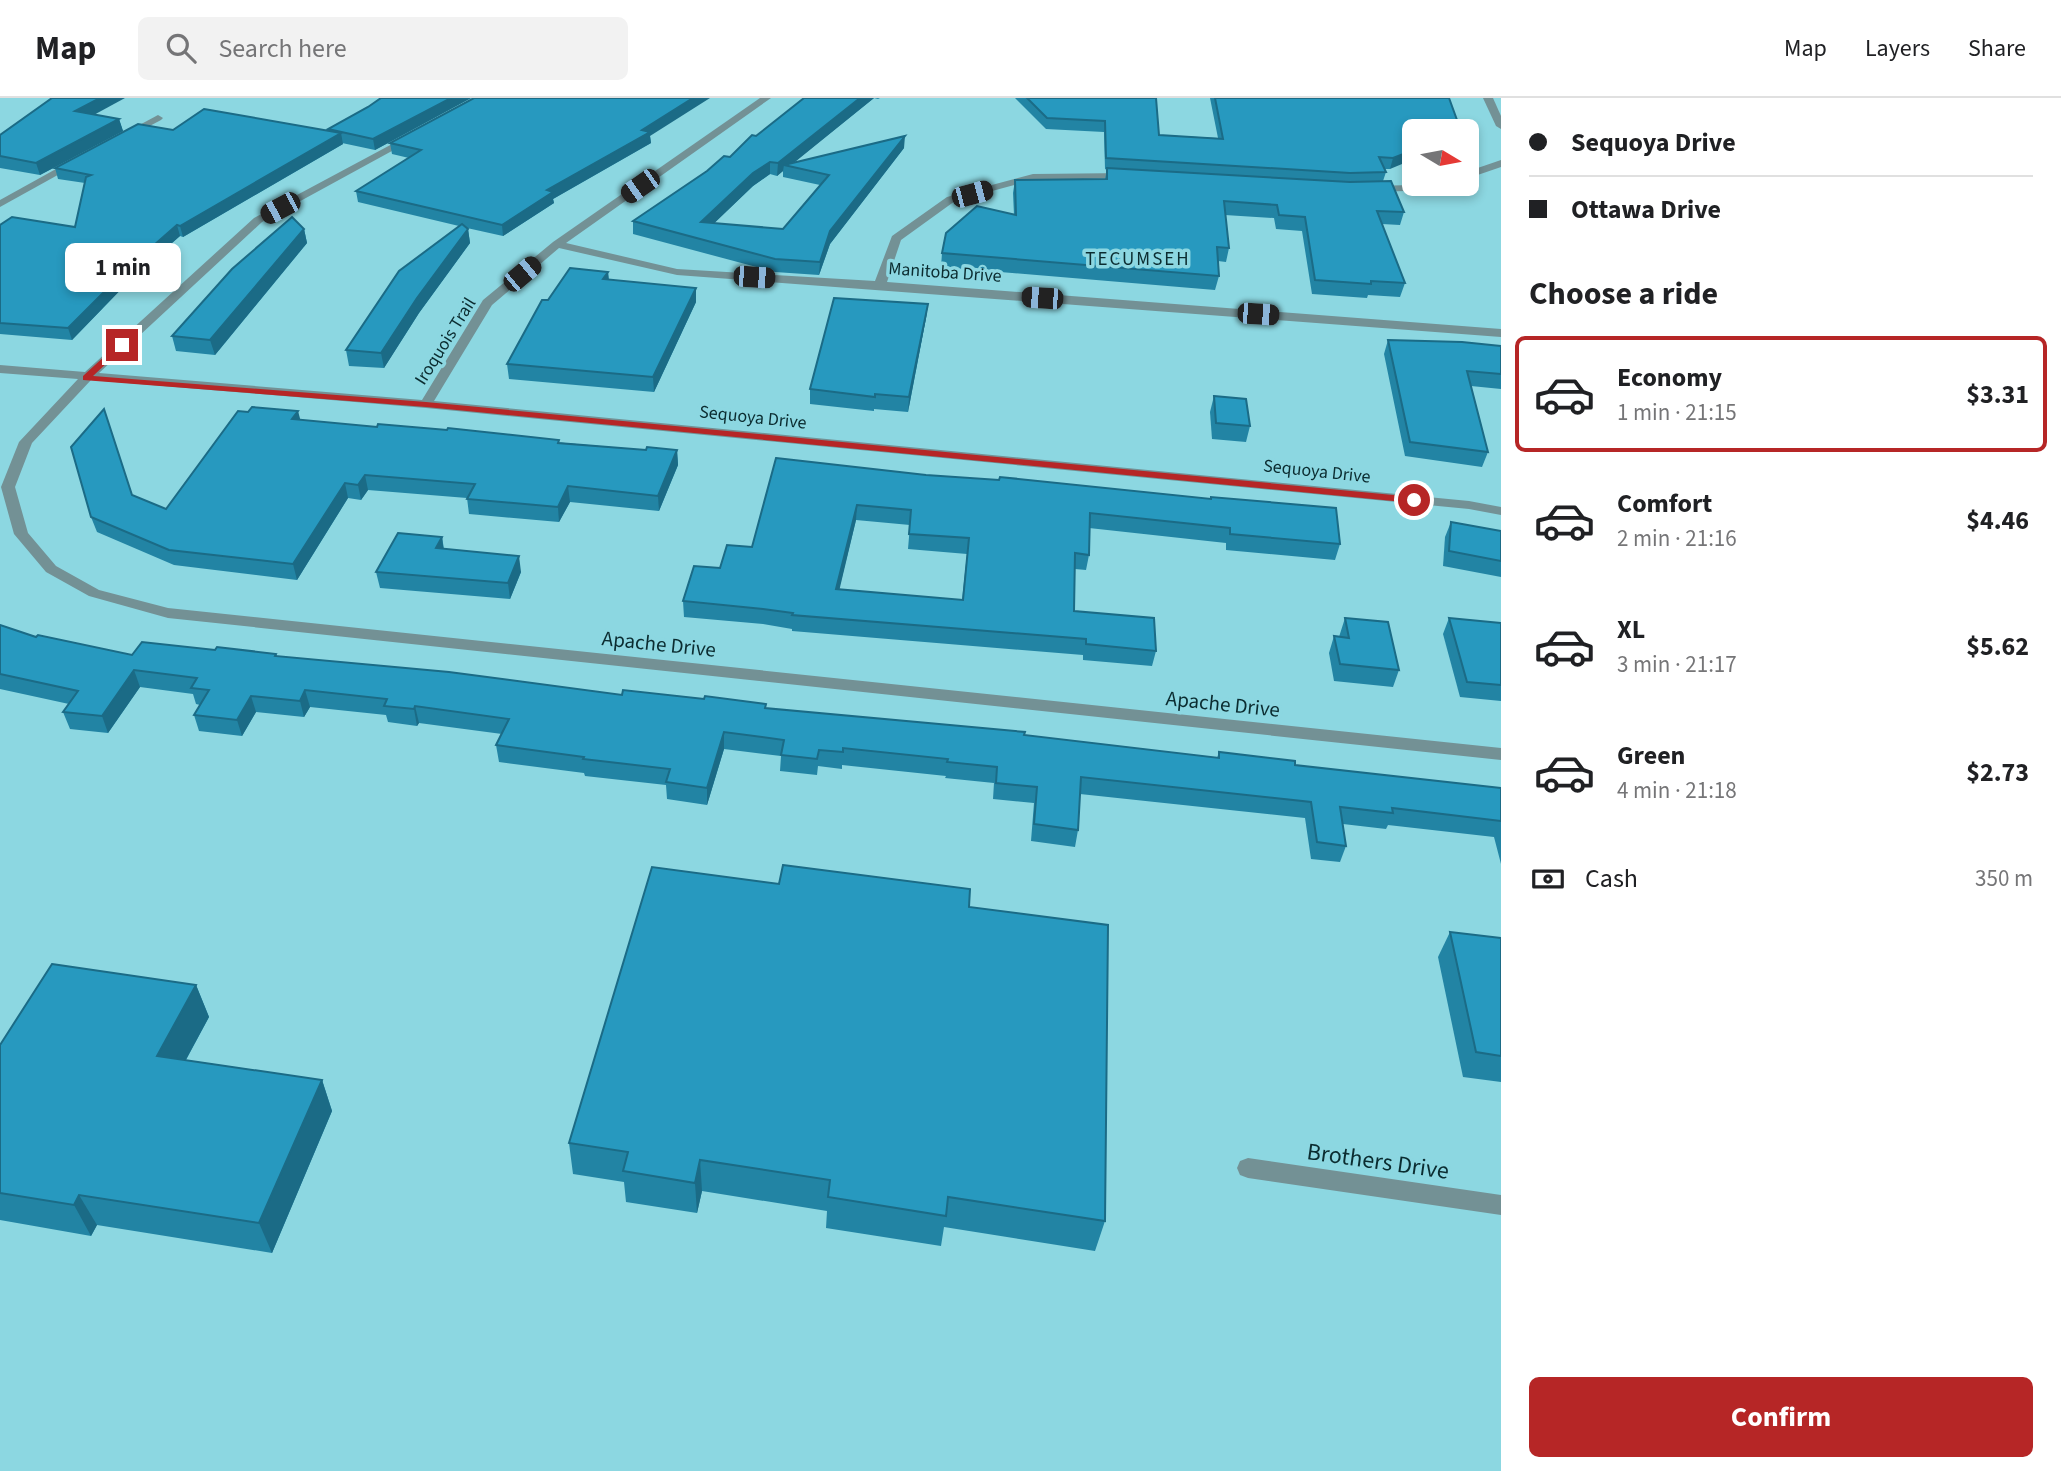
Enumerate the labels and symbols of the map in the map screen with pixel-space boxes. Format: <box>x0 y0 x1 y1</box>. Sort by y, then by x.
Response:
north arrow <box>1402 119 1479 196</box>
car <box>617 165 664 207</box>
car <box>949 178 996 210</box>
car <box>257 189 304 227</box>
callout: 1 min <box>64 244 180 292</box>
district label: TECUMSEH <box>1085 246 1191 273</box>
car <box>500 252 545 296</box>
street label: Manitoba Drive <box>888 256 1002 289</box>
car <box>733 265 776 289</box>
car <box>1021 286 1064 310</box>
street label: Iroquois Trail <box>409 293 482 390</box>
car <box>1237 302 1280 326</box>
route end <box>106 329 138 361</box>
street label: Sequoya Drive <box>698 399 808 436</box>
street label: Sequoya Drive <box>1262 453 1372 490</box>
route start <box>1398 484 1430 516</box>
street label: Apache Drive <box>601 623 717 665</box>
street label: Apache Drive <box>1165 683 1281 725</box>
street label: Brothers Drive <box>1305 1134 1451 1189</box>

